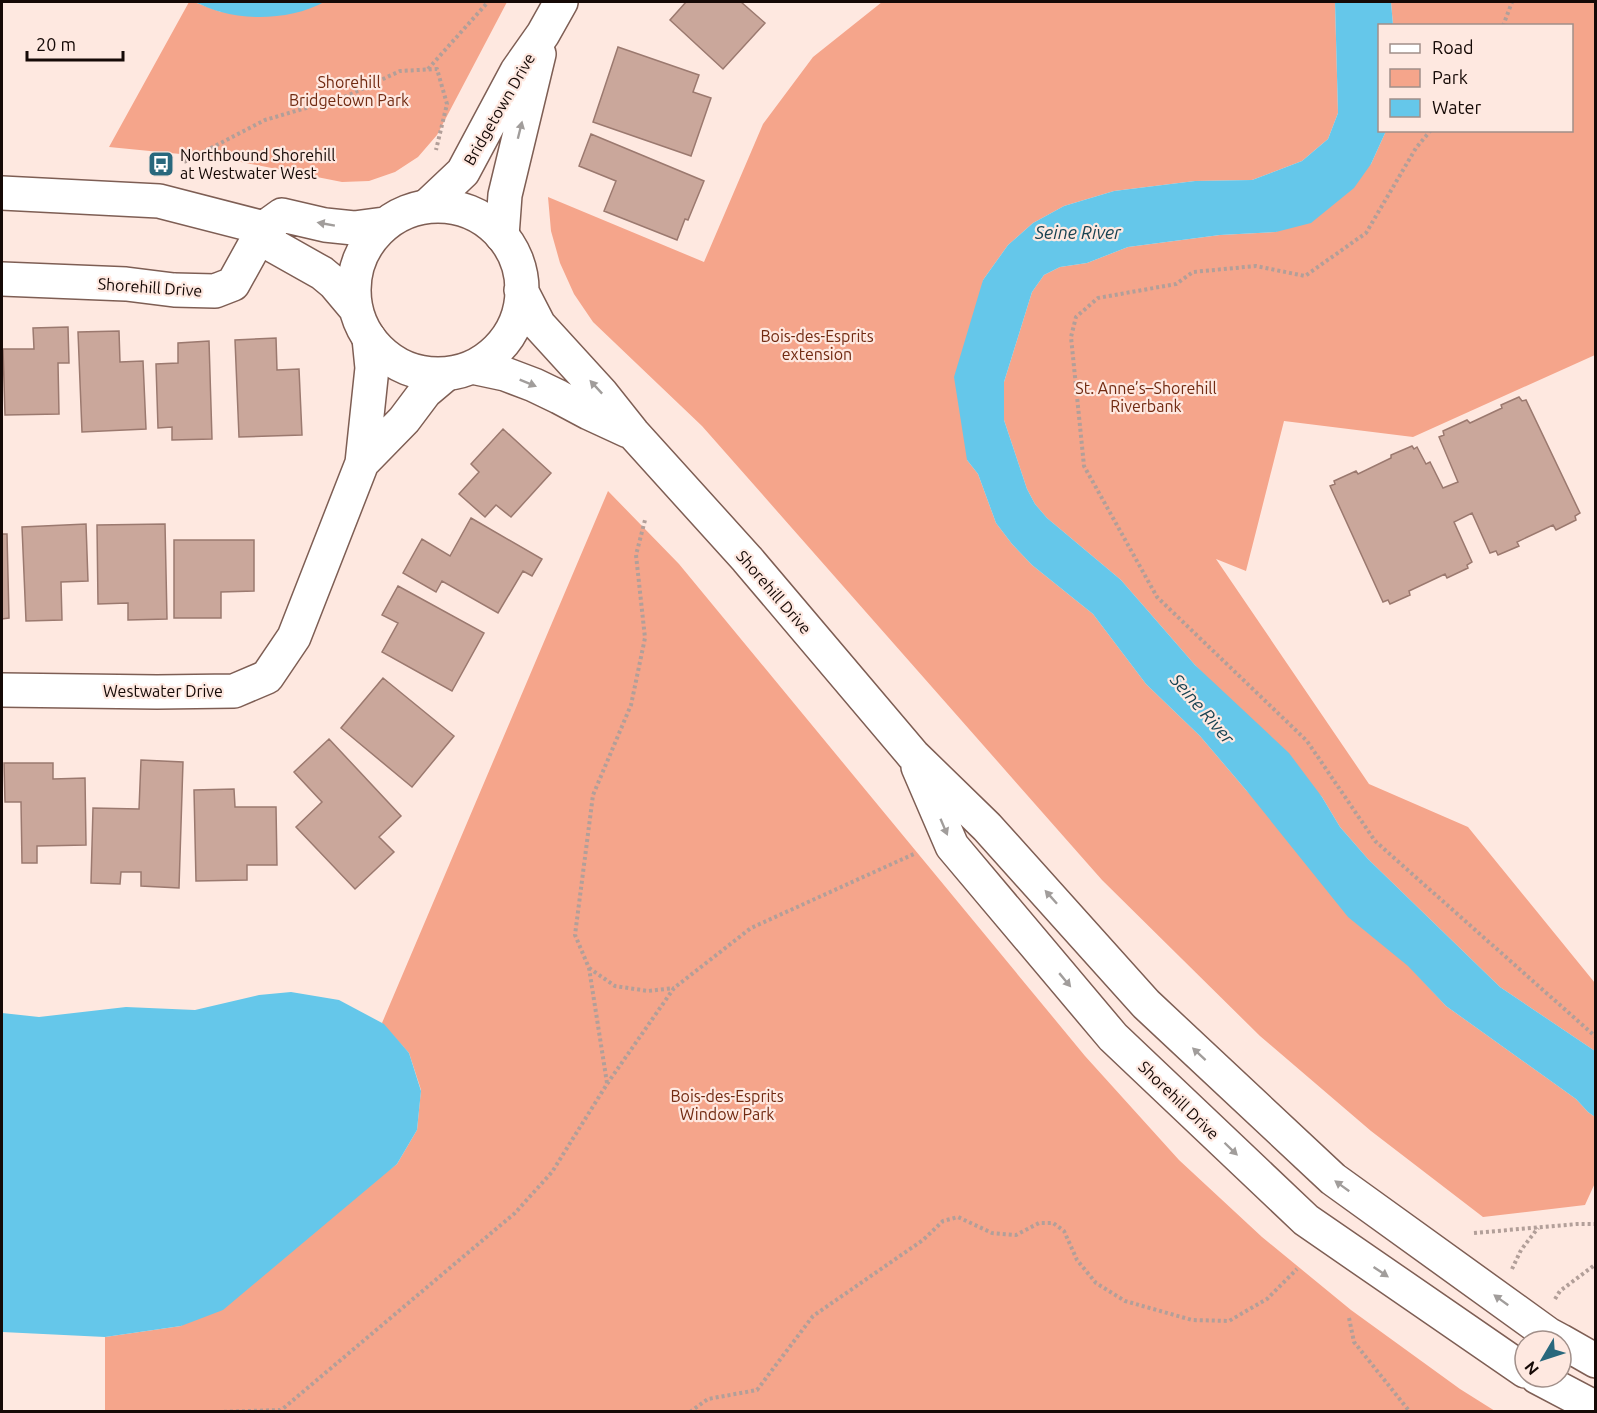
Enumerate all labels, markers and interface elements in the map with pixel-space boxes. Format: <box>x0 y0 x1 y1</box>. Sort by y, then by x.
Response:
scale bar <box>27 24 123 62</box>
legend <box>1378 24 1573 132</box>
text: 20 m <box>36 34 76 54</box>
text: Road <box>1432 37 1474 57</box>
street label: Bridgetown Drive <box>460 50 538 168</box>
text: Park <box>1432 67 1468 87</box>
park label: Shorehill Bridgetown Park <box>289 73 409 109</box>
text: Water <box>1432 97 1482 117</box>
one-way arrow <box>516 121 526 139</box>
place label: Northbound Shorehill at Westwater West <box>180 146 335 182</box>
bus stop icon: Northbound Shorehill at Westwater West <box>146 149 176 179</box>
one-way arrow <box>317 219 336 228</box>
water label: Seine River <box>1034 222 1122 242</box>
street label: Shorehill Drive <box>97 274 203 300</box>
park label: Bois-des-Esprits extension <box>760 327 874 363</box>
one-way arrow <box>519 379 537 388</box>
park label: St. Anne’s–Shorehill Riverbank <box>1075 379 1217 415</box>
one-way arrow <box>589 381 603 395</box>
street label: Shorehill Drive <box>733 547 815 637</box>
water label: Seine River <box>1166 669 1239 748</box>
street label: Westwater Drive <box>103 682 223 700</box>
one-way arrow <box>939 819 949 837</box>
one-way arrow <box>1044 890 1058 905</box>
one-way arrow <box>1058 972 1071 987</box>
one-way arrow <box>1192 1048 1207 1061</box>
street label: Shorehill Drive <box>1135 1057 1223 1143</box>
park label: Bois-des-Esprits Window Park <box>670 1087 784 1123</box>
one-way arrow <box>1223 1141 1237 1155</box>
one-way arrow <box>1335 1180 1351 1192</box>
one-way arrow <box>1373 1266 1389 1277</box>
one-way arrow <box>1493 1294 1509 1306</box>
north arrow <box>1513 1329 1573 1389</box>
text: N <box>1521 1358 1542 1379</box>

